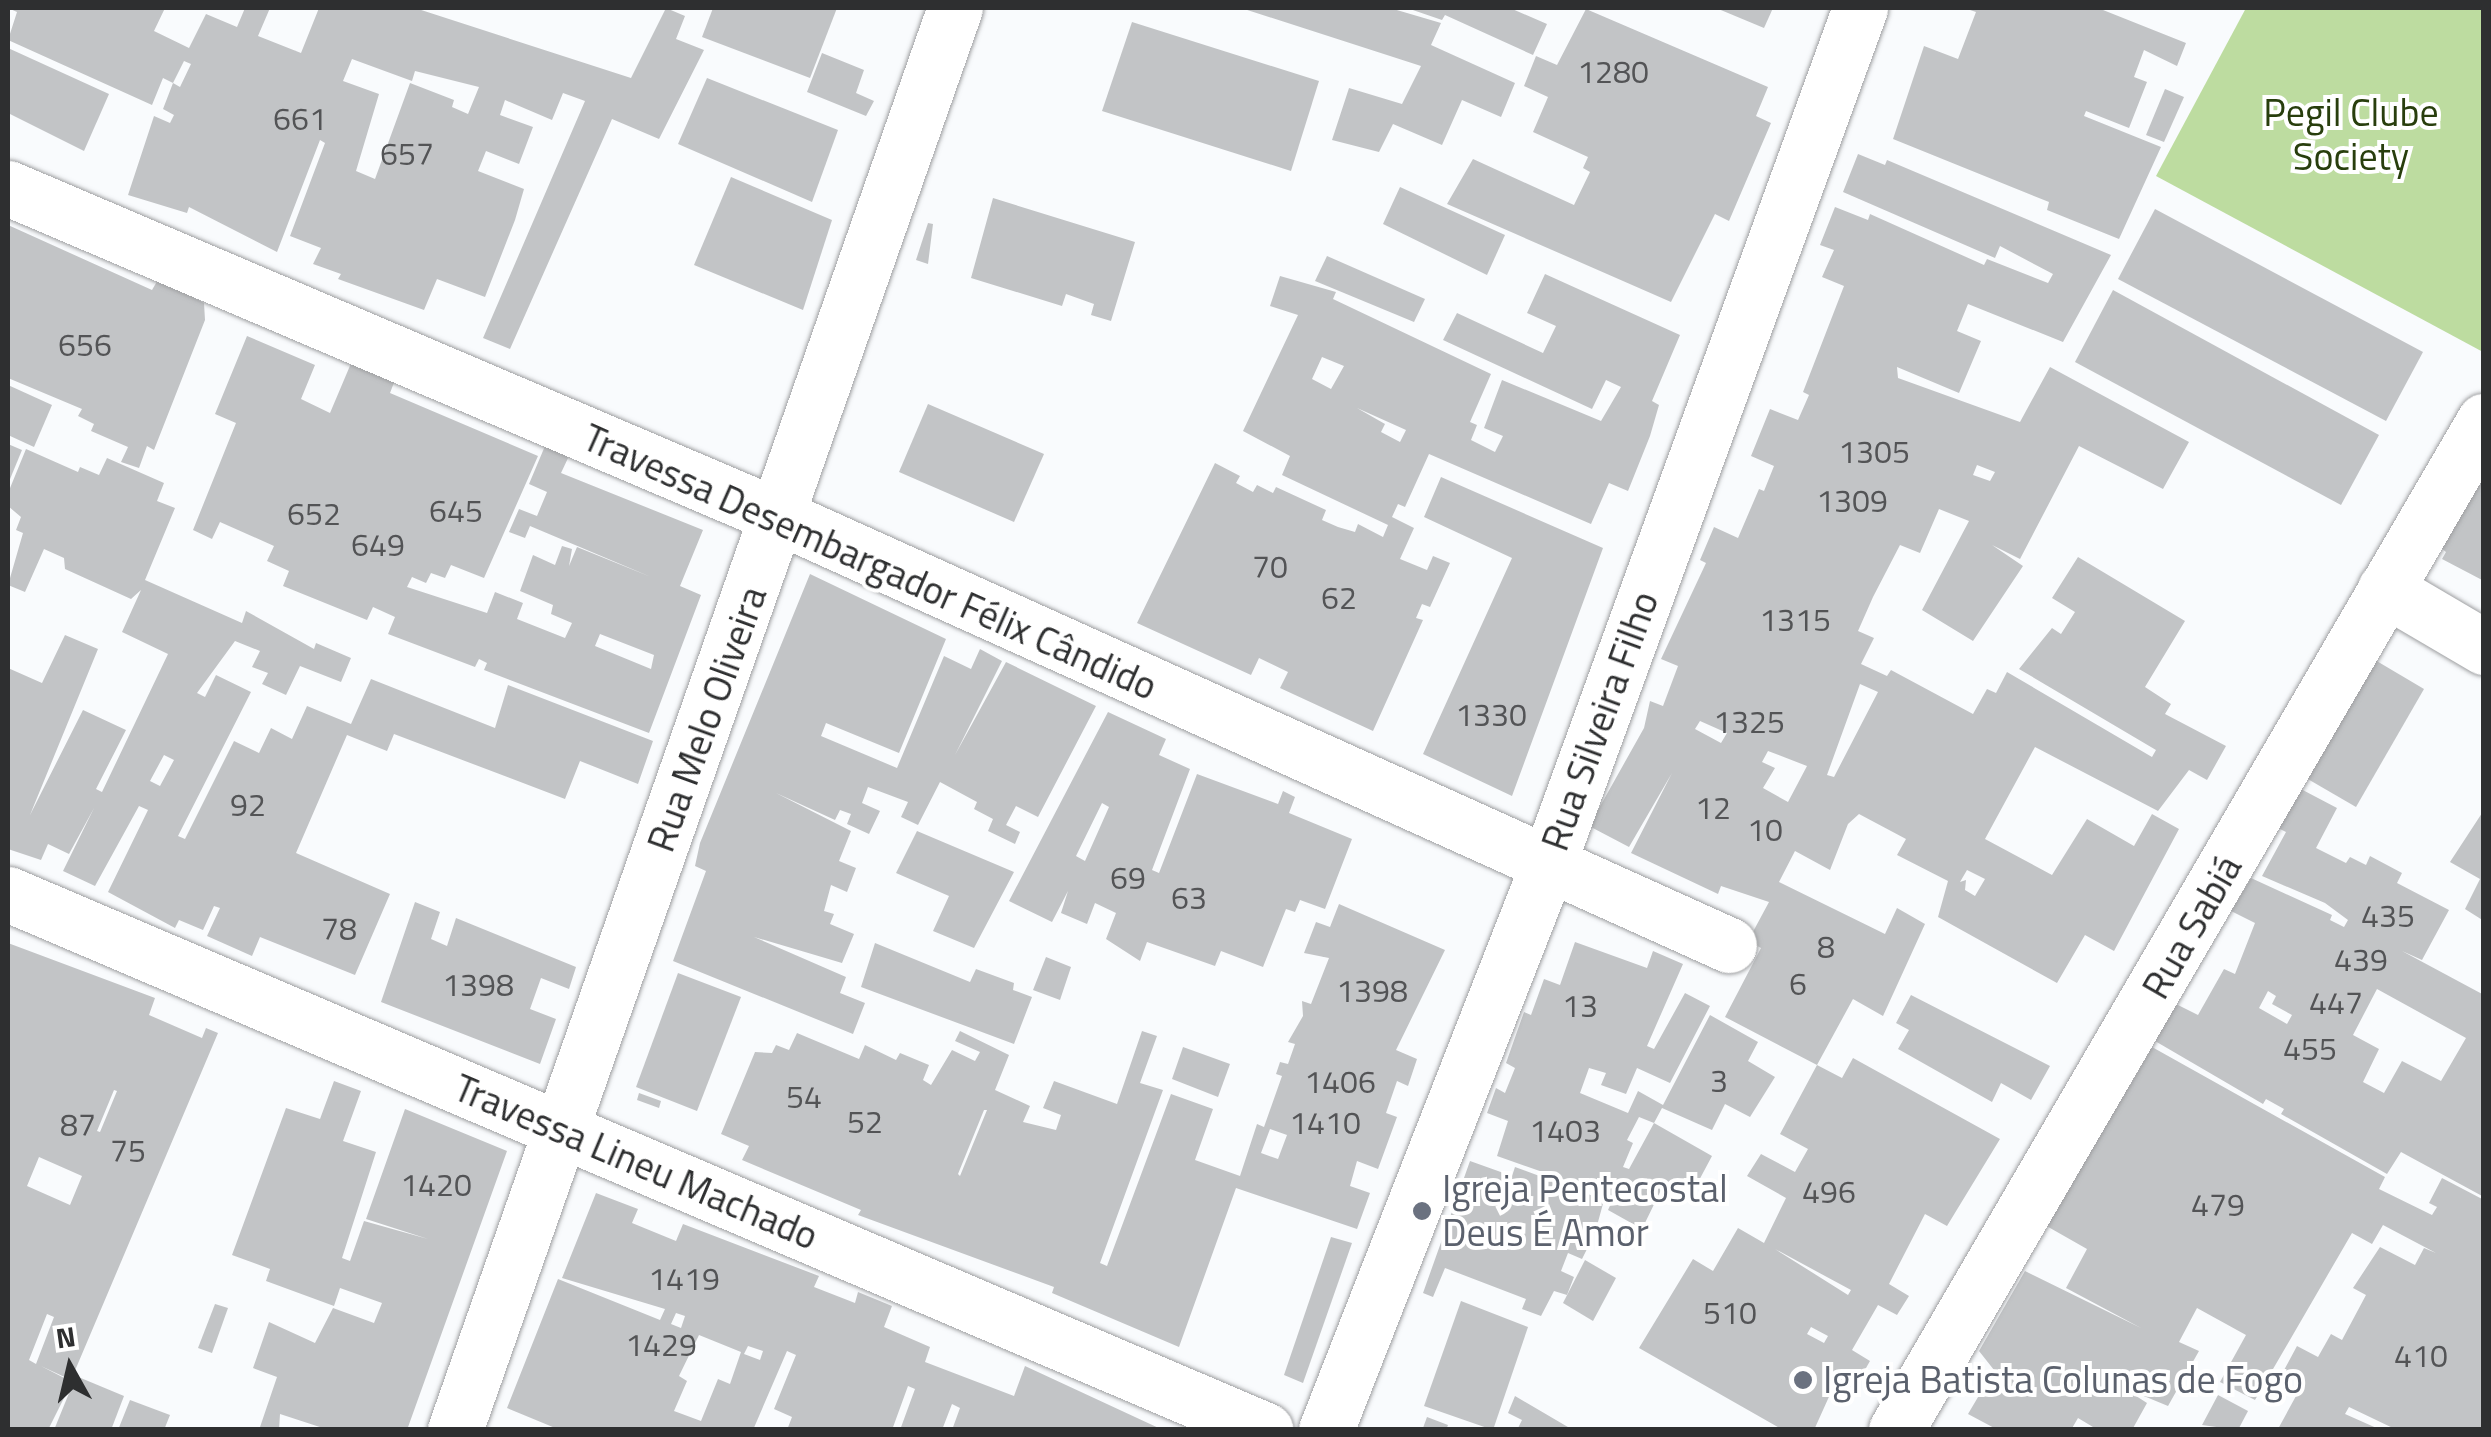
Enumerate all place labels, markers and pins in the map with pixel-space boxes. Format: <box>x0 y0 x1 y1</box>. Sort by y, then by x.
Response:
place label: Igreja Pentecostal Deus É Amor <box>1442 1166 1728 1256</box>
marker: Igreja Pentecostal Deus É Amor <box>1411 1200 1433 1222</box>
place label: Igreja Batista Colunas de Fogo <box>1823 1357 2303 1403</box>
marker: Igreja Batista Colunas de Fogo <box>1792 1369 1814 1391</box>

